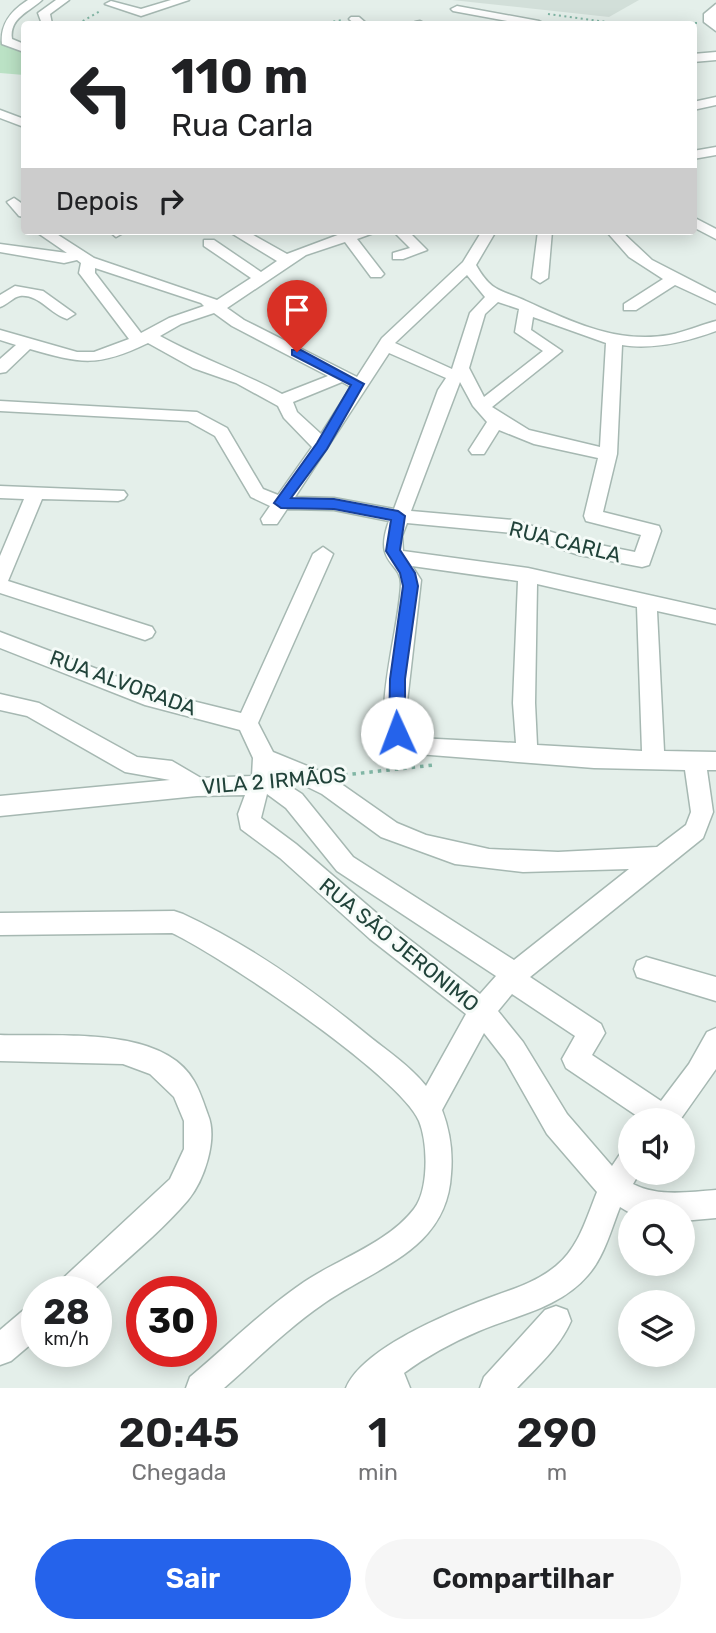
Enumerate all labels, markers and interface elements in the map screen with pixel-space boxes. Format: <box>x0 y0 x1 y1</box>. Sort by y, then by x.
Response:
text: 110 m <box>171 47 308 105</box>
icon: left <box>56 49 147 140</box>
text: Rua Carla <box>171 106 313 144</box>
icon: right <box>152 182 190 220</box>
text: Depois <box>56 186 138 217</box>
pin <box>267 280 327 352</box>
icon: arrive <box>278 291 316 329</box>
street label: RUA CARLA <box>507 516 624 567</box>
street label: RUA ALVORADA <box>47 644 200 721</box>
position arrow <box>360 696 434 770</box>
street label: VILA 2 IRMÃOS <box>201 762 347 799</box>
street label: RUA SÃO JERONIMO <box>314 873 484 1017</box>
map controls <box>618 1108 695 1367</box>
button: sound <box>618 1108 695 1185</box>
button: search <box>618 1199 695 1276</box>
speed limit sign: 30 <box>126 1276 217 1367</box>
button: layers <box>618 1290 695 1367</box>
text: 28 <box>43 1291 90 1333</box>
text: km/h <box>44 1328 89 1350</box>
text: 20:45 <box>118 1408 240 1458</box>
text: 1 <box>368 1408 388 1458</box>
text: 290 <box>516 1408 598 1458</box>
text: Chegada <box>132 1458 227 1486</box>
text: min <box>358 1458 398 1486</box>
text: m <box>547 1458 567 1486</box>
button: Sair <box>35 1539 351 1619</box>
button: Compartilhar <box>365 1539 681 1619</box>

